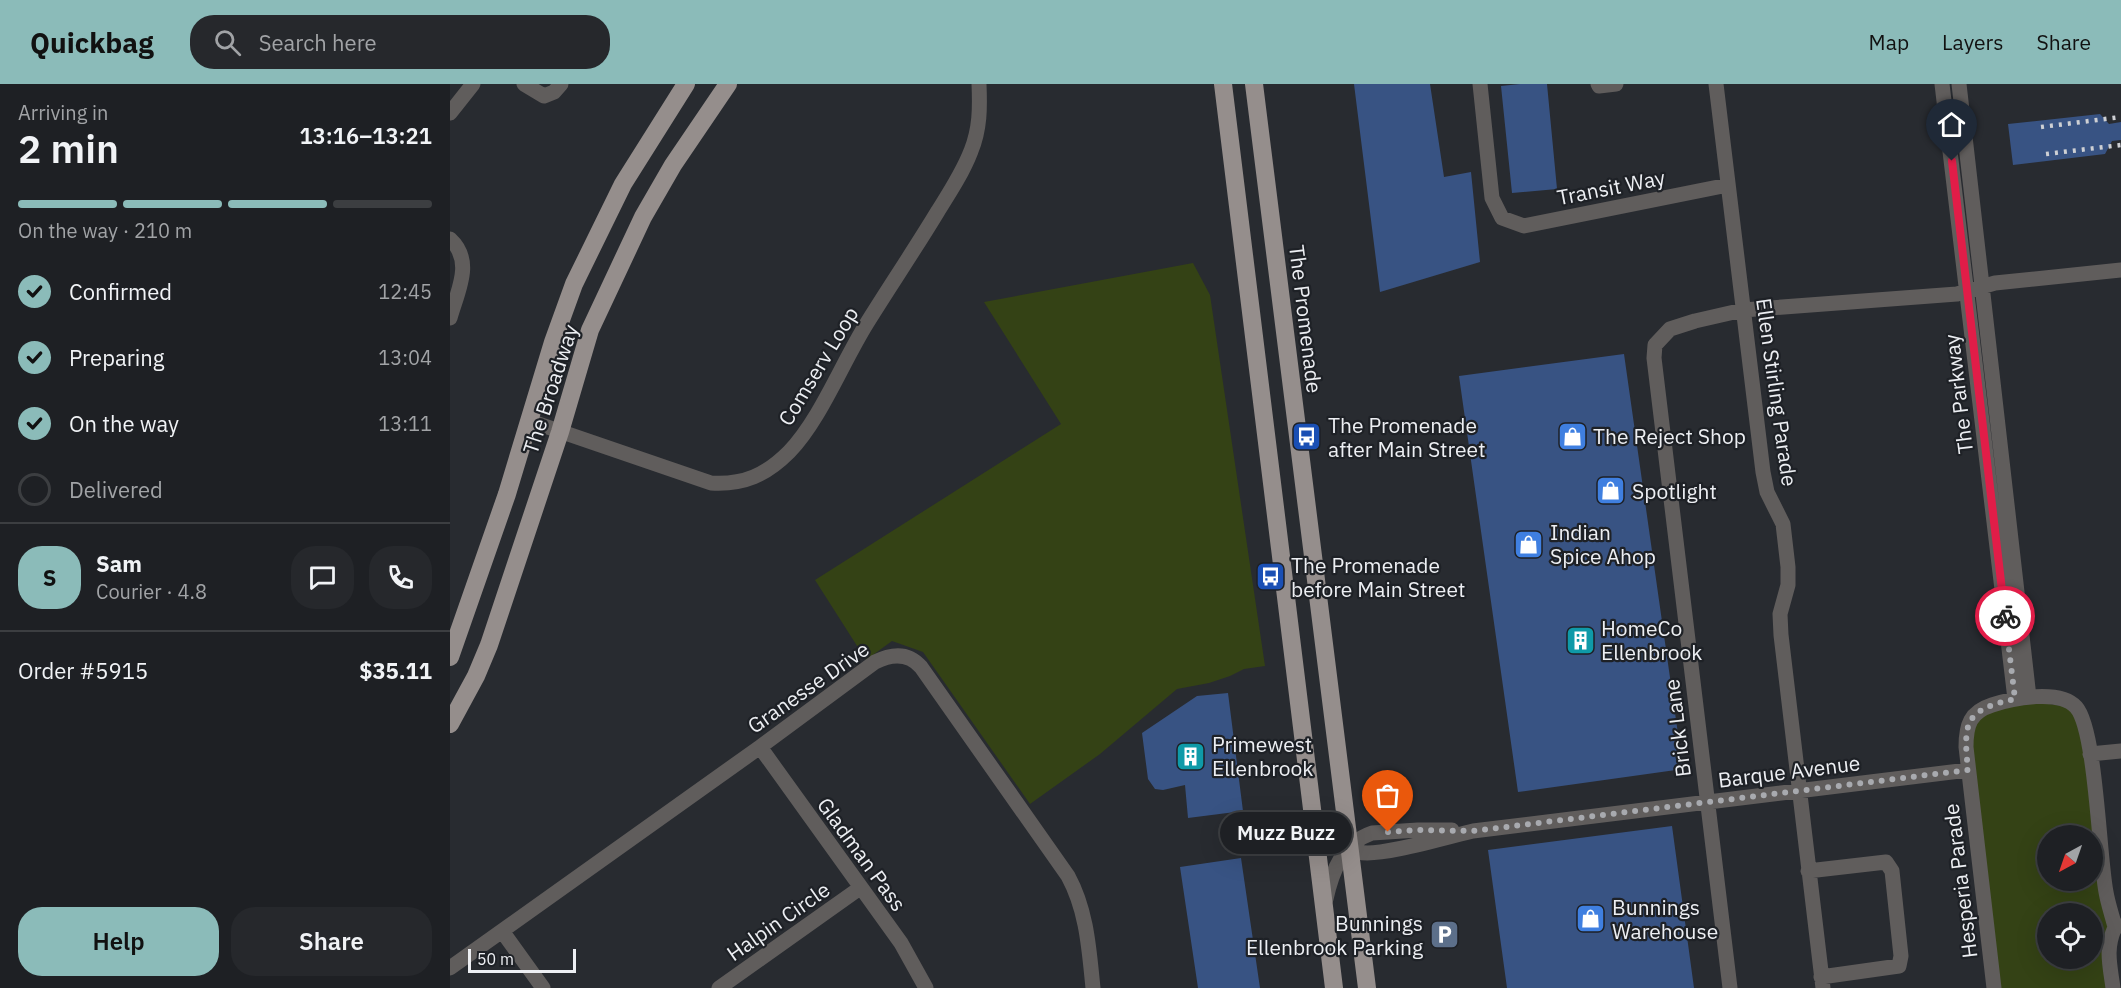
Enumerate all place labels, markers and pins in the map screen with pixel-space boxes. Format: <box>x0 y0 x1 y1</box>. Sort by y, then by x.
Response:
pin <box>1926 99 1977 161</box>
place label: The Promenade after Main Street <box>1328 411 1486 463</box>
shop icon: The Reject Shop <box>1556 420 1588 452</box>
bus stop icon: The Promenade after Main Street <box>1291 421 1323 453</box>
place label: The Reject Shop <box>1593 422 1746 450</box>
shop icon: Spotlight <box>1595 475 1627 507</box>
place label: Spotlight <box>1632 477 1717 505</box>
place label: Indian Spice Ahop <box>1550 518 1656 570</box>
shop icon: Indian Spice Ahop <box>1513 528 1545 560</box>
place label: The Promenade before Main Street <box>1291 551 1465 603</box>
bus stop icon: The Promenade before Main Street <box>1254 561 1286 593</box>
place label: HomeCo Ellenbrook <box>1601 614 1702 666</box>
building icon: HomeCo Ellenbrook <box>1564 624 1596 656</box>
place label: Primewest Ellenbrook <box>1212 730 1313 782</box>
building icon: Primewest Ellenbrook <box>1175 740 1207 772</box>
pin <box>1362 770 1413 832</box>
callout: Muzz Buzz <box>1220 811 1352 853</box>
place label: Bunnings Warehouse <box>1612 893 1718 945</box>
shop icon: Bunnings Warehouse <box>1575 903 1607 935</box>
place label: Bunnings Ellenbrook Parking <box>1246 909 1423 961</box>
parking icon: Bunnings Ellenbrook Parking <box>1428 919 1460 951</box>

